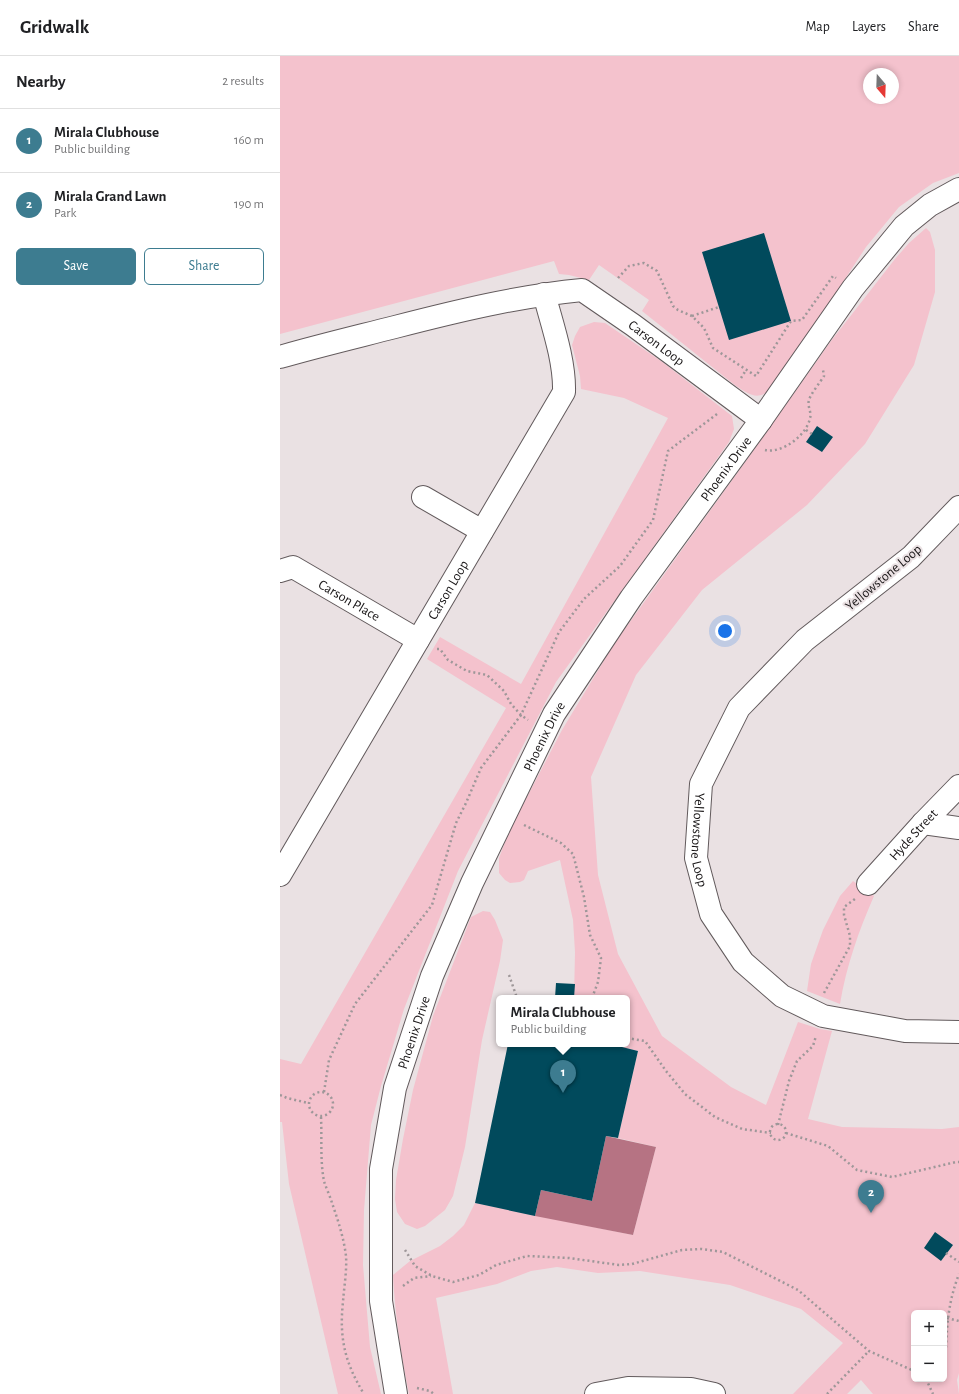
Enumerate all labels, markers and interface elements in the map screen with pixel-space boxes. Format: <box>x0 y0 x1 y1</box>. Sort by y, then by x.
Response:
text: Gridwalk <box>20 18 89 37</box>
text: Map <box>805 20 830 34</box>
text: Layers <box>852 20 886 34</box>
text: Share <box>908 20 939 34</box>
north arrow <box>863 68 899 104</box>
text: Nearby <box>16 73 66 90</box>
text: 2 results <box>222 75 264 88</box>
text: Mirala Clubhouse <box>54 125 159 140</box>
text: 1 <box>27 134 31 147</box>
text: 160 m <box>234 134 264 147</box>
text: Public building <box>54 143 130 156</box>
text: Mirala Grand Lawn <box>54 189 167 204</box>
text: 2 <box>26 198 32 211</box>
text: 190 m <box>234 198 264 211</box>
text: Park <box>54 207 76 220</box>
button: Save <box>16 248 136 285</box>
button: Share <box>144 248 264 285</box>
street label: Carson Loop <box>625 318 687 369</box>
street label: Phoenix Drive <box>698 434 754 504</box>
street label: Yellowstone Loop <box>843 542 924 614</box>
street label: Carson Loop <box>426 558 471 622</box>
street label: Carson Place <box>316 577 382 624</box>
your location <box>715 621 735 641</box>
street label: Phoenix Drive <box>521 699 568 774</box>
street label: Yellowstone Loop <box>688 792 709 889</box>
street label: Hyde Street <box>887 806 941 863</box>
street label: Phoenix Drive <box>396 994 433 1071</box>
popup <box>496 995 630 1047</box>
text: Mirala Clubhouse <box>510 1005 616 1020</box>
text: Public building <box>510 1023 586 1036</box>
pin: 1 <box>550 1060 576 1093</box>
pin: 2 <box>858 1180 884 1213</box>
map controls <box>911 1310 947 1382</box>
button: + <box>911 1310 947 1346</box>
button: − <box>911 1346 947 1382</box>

